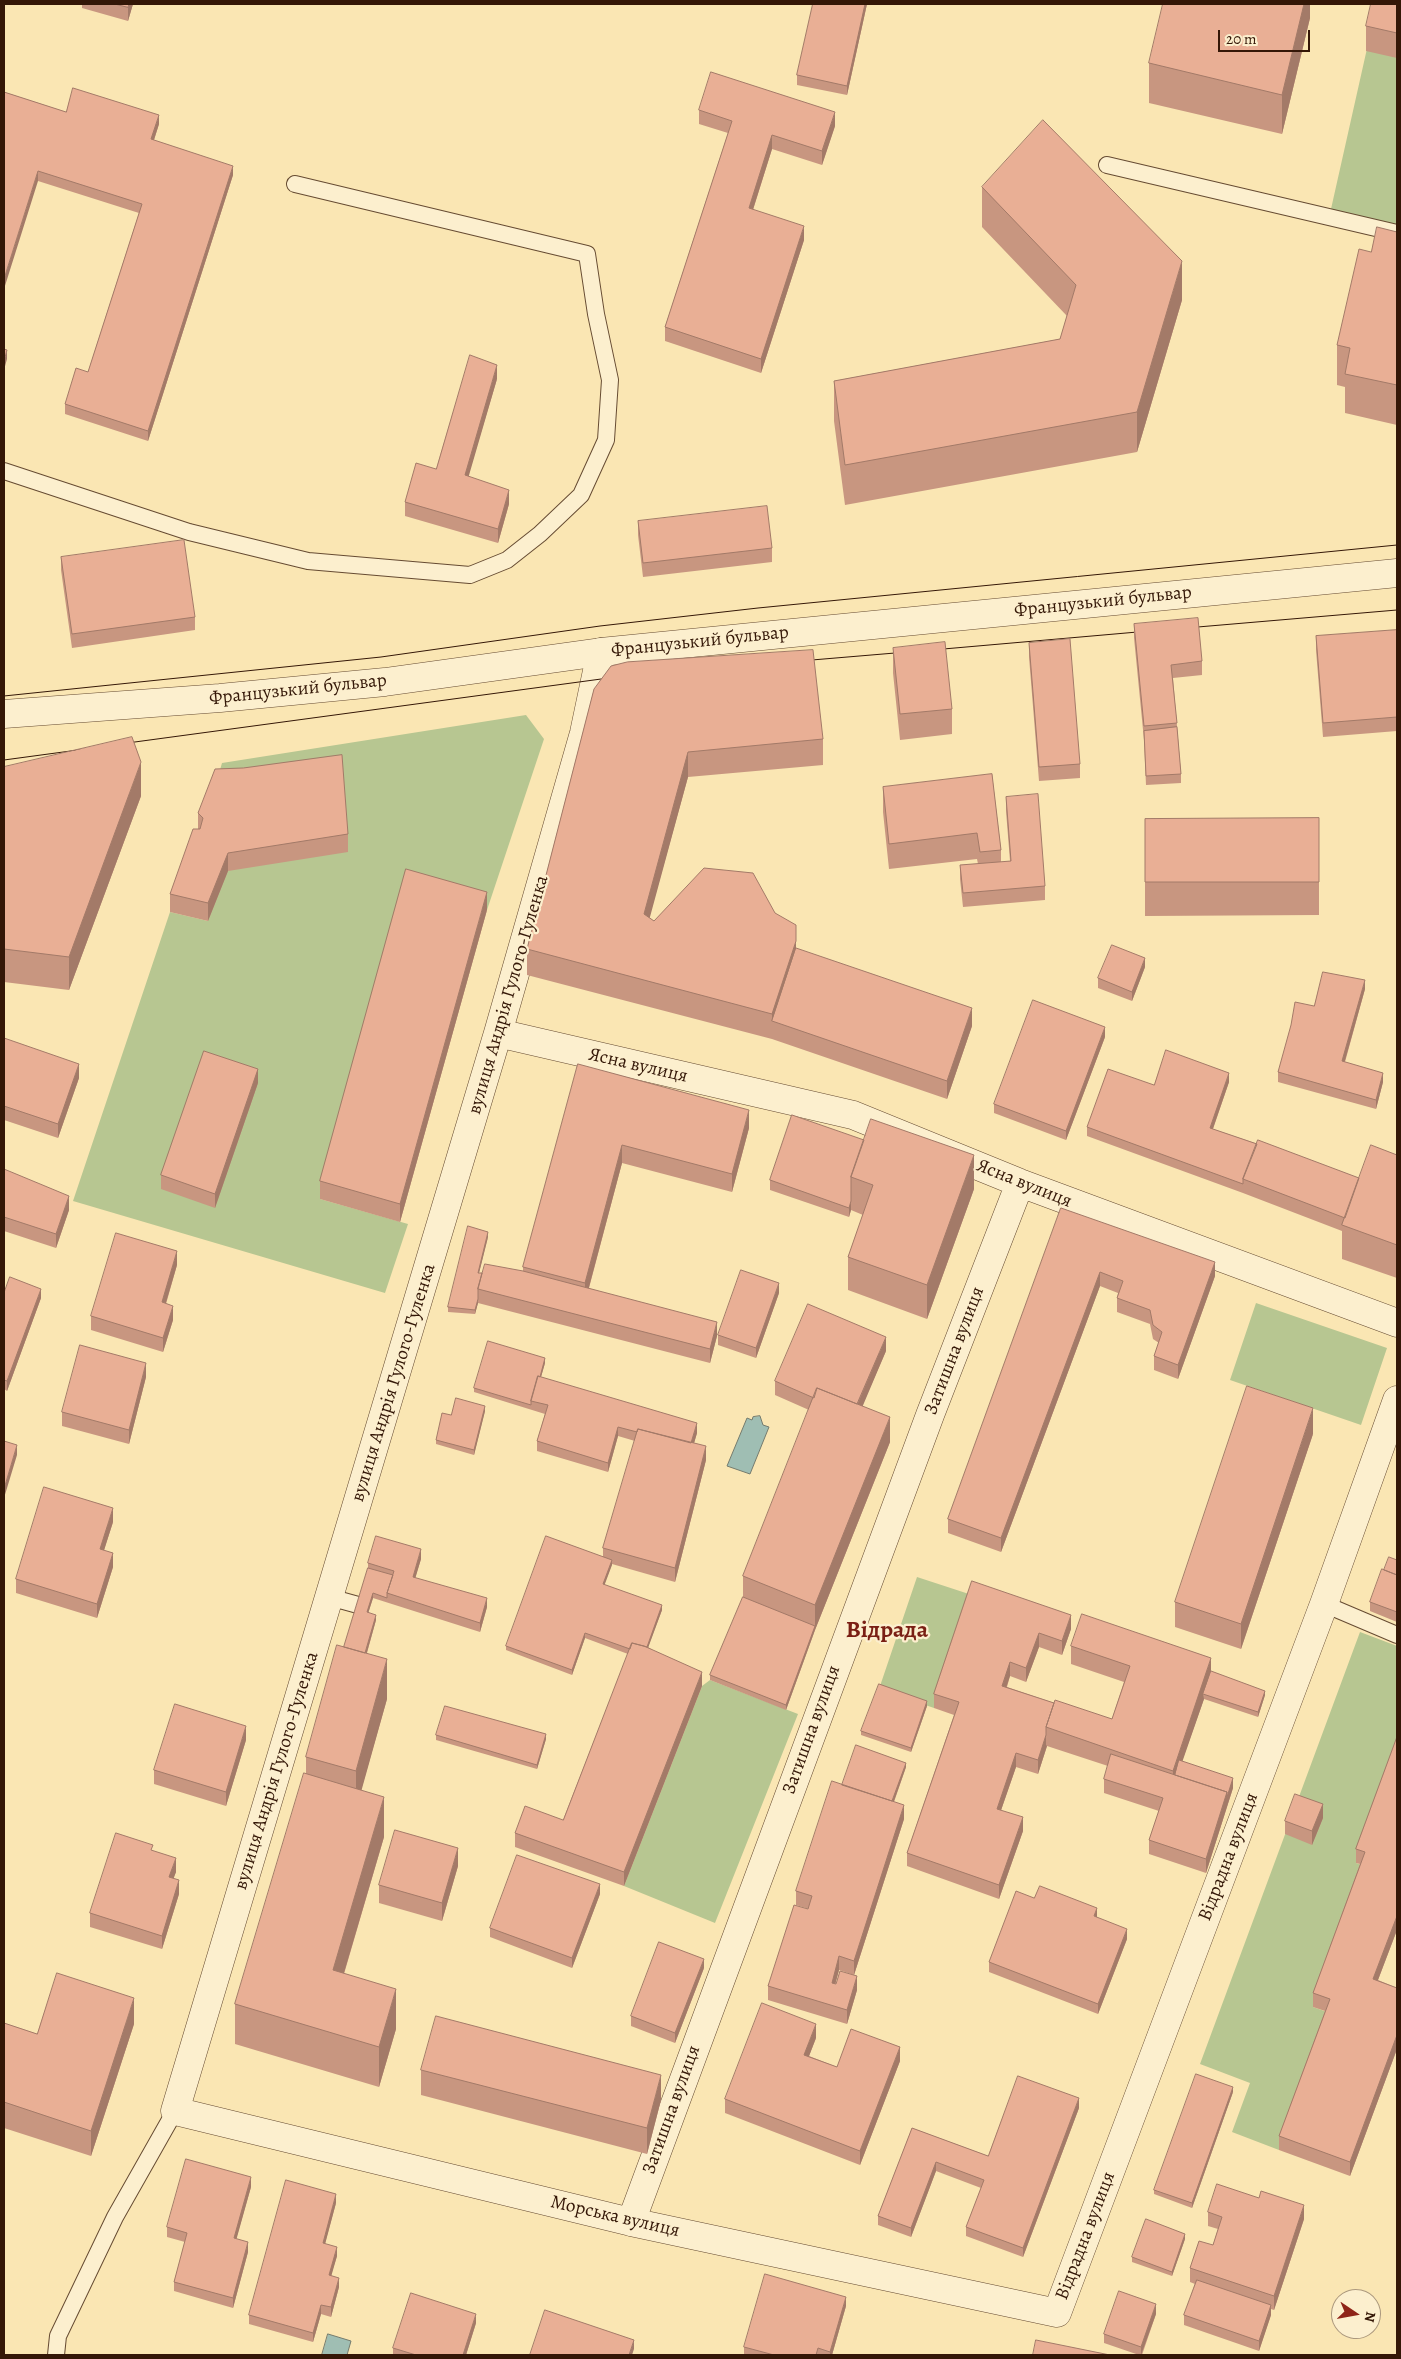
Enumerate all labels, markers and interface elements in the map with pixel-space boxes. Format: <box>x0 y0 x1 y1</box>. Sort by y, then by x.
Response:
scale bar <box>1221 20 1314 52</box>
text: 20 m <box>1226 29 1257 49</box>
street label: Французький бульвар <box>1013 581 1193 623</box>
street label: Французький бульвар <box>610 621 790 663</box>
street label: Французький бульвар <box>208 669 388 711</box>
street label: вулиця Андрія Гулого-Гуленка <box>464 873 554 1117</box>
street label: Ясна вулиця <box>586 1044 690 1088</box>
street label: Ясна вулиця <box>973 1155 1075 1213</box>
street label: вулиця Андрія Гулого-Гуленка <box>347 1261 441 1505</box>
street label: Затишна вулиця <box>920 1284 990 1418</box>
district label: Відрада <box>846 1617 928 1645</box>
street label: вулиця Андрія Гулого-Гуленка <box>230 1649 324 1893</box>
street label: Затишна вулиця <box>778 1662 846 1798</box>
street label: Відрадна вулиця <box>1194 1790 1264 1924</box>
street label: Затишна вулиця <box>638 2042 706 2178</box>
street label: Відрадна вулиця <box>1051 2169 1121 2303</box>
street label: Морська вулиця <box>548 2191 682 2243</box>
north arrow <box>1331 2289 1381 2339</box>
text: N <box>1360 2310 1381 2324</box>

